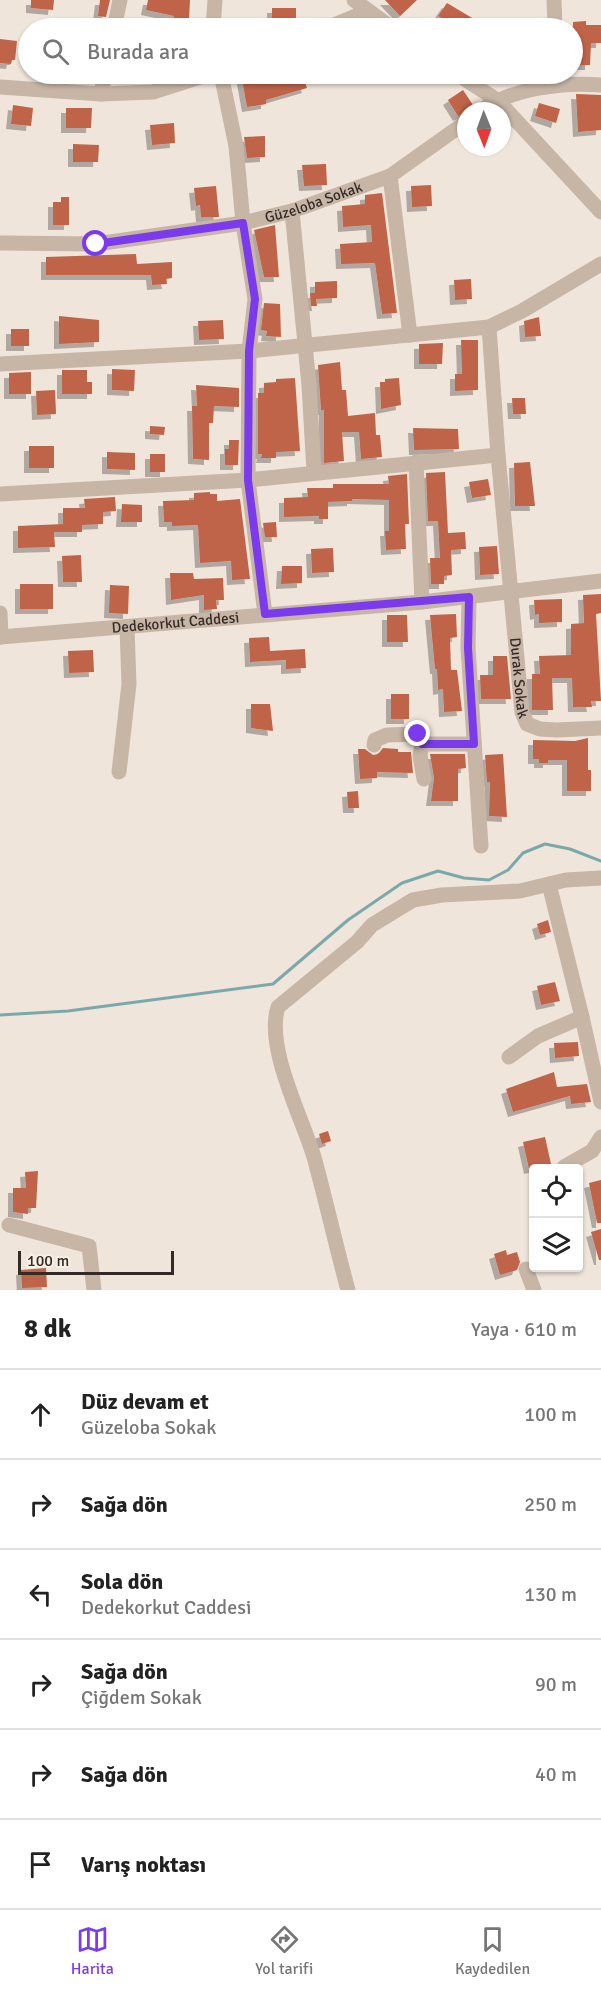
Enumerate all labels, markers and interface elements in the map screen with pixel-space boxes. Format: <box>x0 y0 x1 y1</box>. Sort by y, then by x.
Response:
search box <box>18 18 583 84</box>
icon: search <box>39 35 72 68</box>
text: Burada ara <box>87 38 189 65</box>
north arrow <box>457 102 511 156</box>
street label: Güzeloba Sokak <box>263 178 365 226</box>
route start <box>82 230 108 256</box>
street label: Dedekorkut Caddesi <box>111 608 240 637</box>
street label: Durak Sokak <box>506 637 533 721</box>
route end <box>404 720 430 746</box>
map controls <box>529 1164 583 1272</box>
button: locate <box>529 1164 583 1218</box>
button: layers <box>529 1218 583 1272</box>
scale bar <box>18 1248 174 1276</box>
text: 100 m <box>27 1251 69 1271</box>
text: 8 dk <box>24 1313 71 1345</box>
text: Yaya · 610 m <box>471 1317 577 1342</box>
text: Düz devam et <box>81 1388 209 1415</box>
icon: ahead <box>24 1398 57 1431</box>
text: 100 m <box>524 1402 577 1427</box>
text: Güzeloba Sokak <box>81 1415 216 1440</box>
icon: right <box>24 1488 57 1521</box>
text: Sağa dön <box>81 1491 168 1518</box>
text: 250 m <box>524 1492 577 1517</box>
text: Sola dön <box>81 1568 163 1595</box>
icon: left <box>24 1578 57 1611</box>
text: 130 m <box>524 1582 577 1607</box>
text: Dedekorkut Caddesi <box>81 1595 251 1620</box>
text: Sağa dön <box>81 1658 168 1685</box>
icon: right <box>24 1668 57 1701</box>
text: 90 m <box>535 1672 577 1697</box>
text: Çiğdem Sokak <box>81 1685 202 1710</box>
icon: right <box>24 1758 57 1791</box>
text: Sağa dön <box>81 1761 168 1788</box>
text: 40 m <box>535 1762 577 1787</box>
icon: arrive <box>24 1848 57 1881</box>
text: Varış noktası <box>81 1851 206 1878</box>
tab: Harita <box>71 1923 114 1979</box>
tab: Yol tarifi <box>255 1923 313 1979</box>
tab: Kaydedilen <box>455 1923 530 1979</box>

